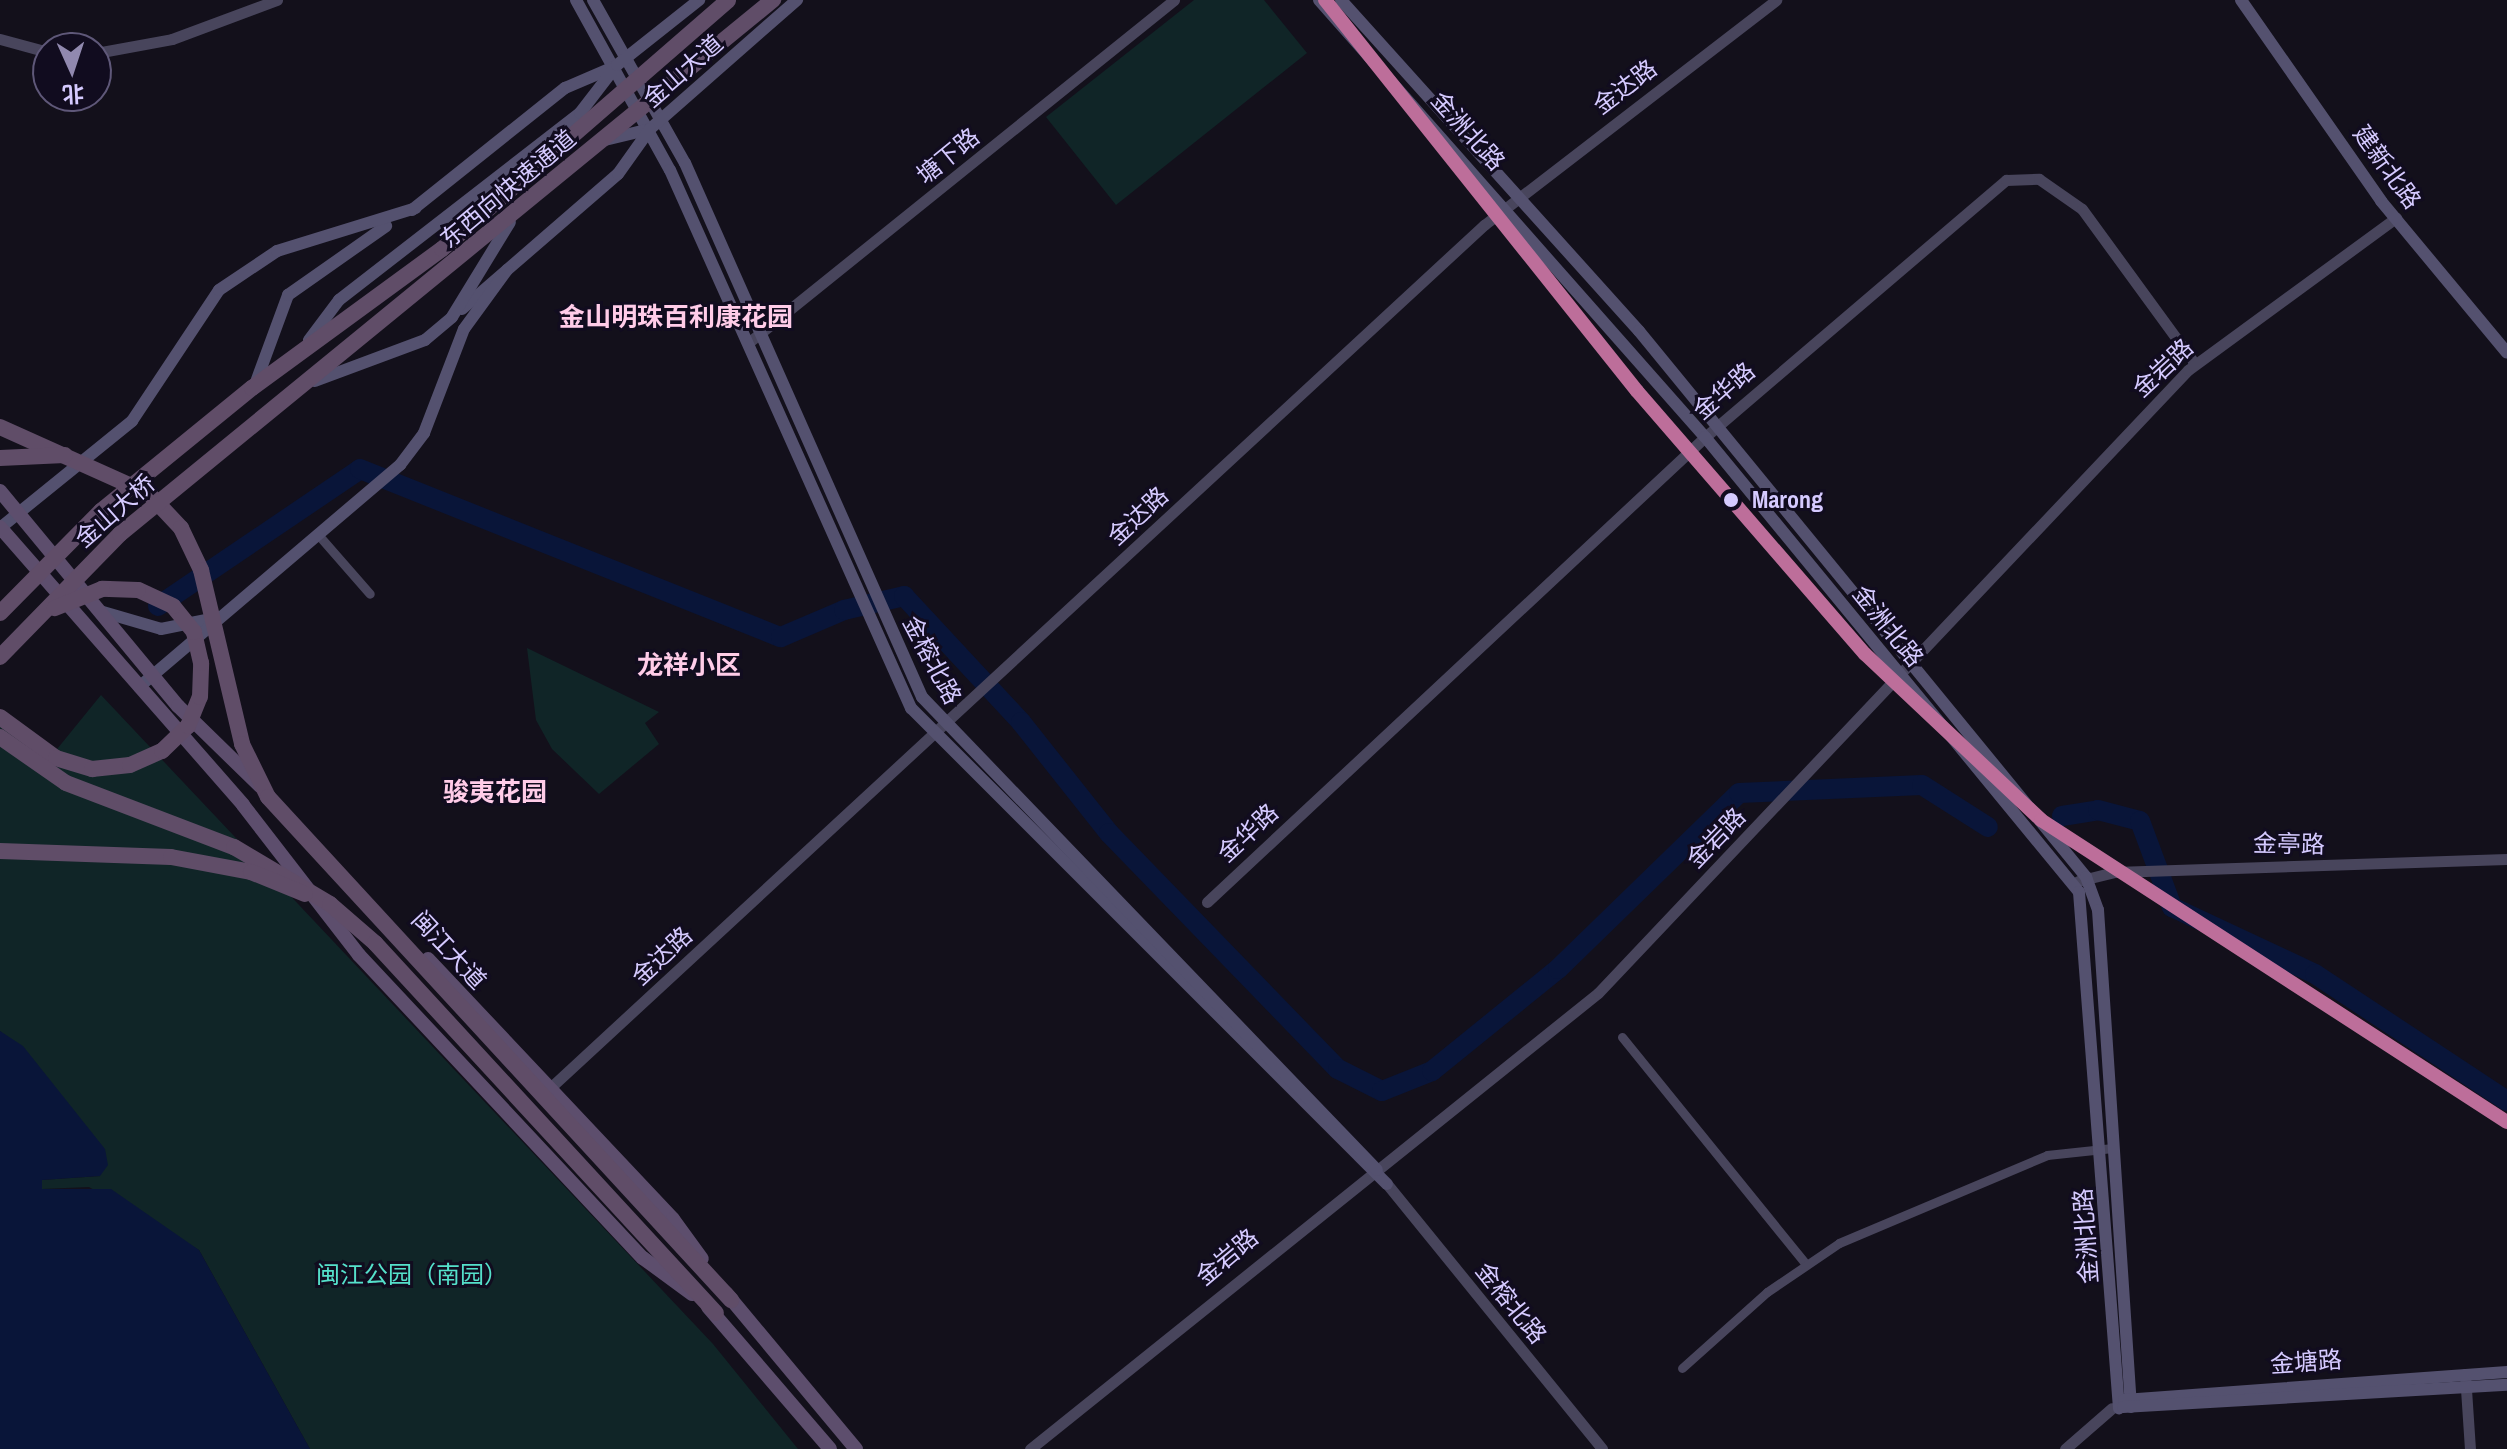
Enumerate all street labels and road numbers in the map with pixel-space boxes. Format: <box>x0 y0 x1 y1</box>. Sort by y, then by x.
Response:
street label: 金山大道 <box>637 29 729 113</box>
street label: 金达路 <box>1588 54 1662 120</box>
street label: 金洲北路 <box>1425 86 1511 176</box>
street label: 建新北路 <box>2347 120 2427 214</box>
street label: 塘下路 <box>911 122 985 190</box>
street label: 东西向快速通道 <box>434 124 582 254</box>
street label: 金岩路 <box>2127 333 2199 403</box>
street label: 金华路 <box>1687 357 1761 425</box>
street label: 金山大桥 <box>69 469 161 553</box>
street label: 金达路 <box>1102 481 1174 551</box>
street label: 金洲北路 <box>1847 580 1929 672</box>
street label: 金榕北路 <box>897 611 967 709</box>
street label: 金华路 <box>1212 798 1284 868</box>
street label: 金岩路 <box>1681 802 1751 874</box>
street label: 金亭路 <box>2253 829 2325 859</box>
street label: 闽江大道 <box>406 905 492 995</box>
street label: 金达路 <box>626 921 698 991</box>
street label: 金洲北路 <box>2068 1187 2104 1285</box>
street label: 金岩路 <box>1190 1223 1264 1291</box>
street label: 金榕北路 <box>1470 1257 1552 1349</box>
street label: 金塘路 <box>2269 1345 2343 1379</box>

